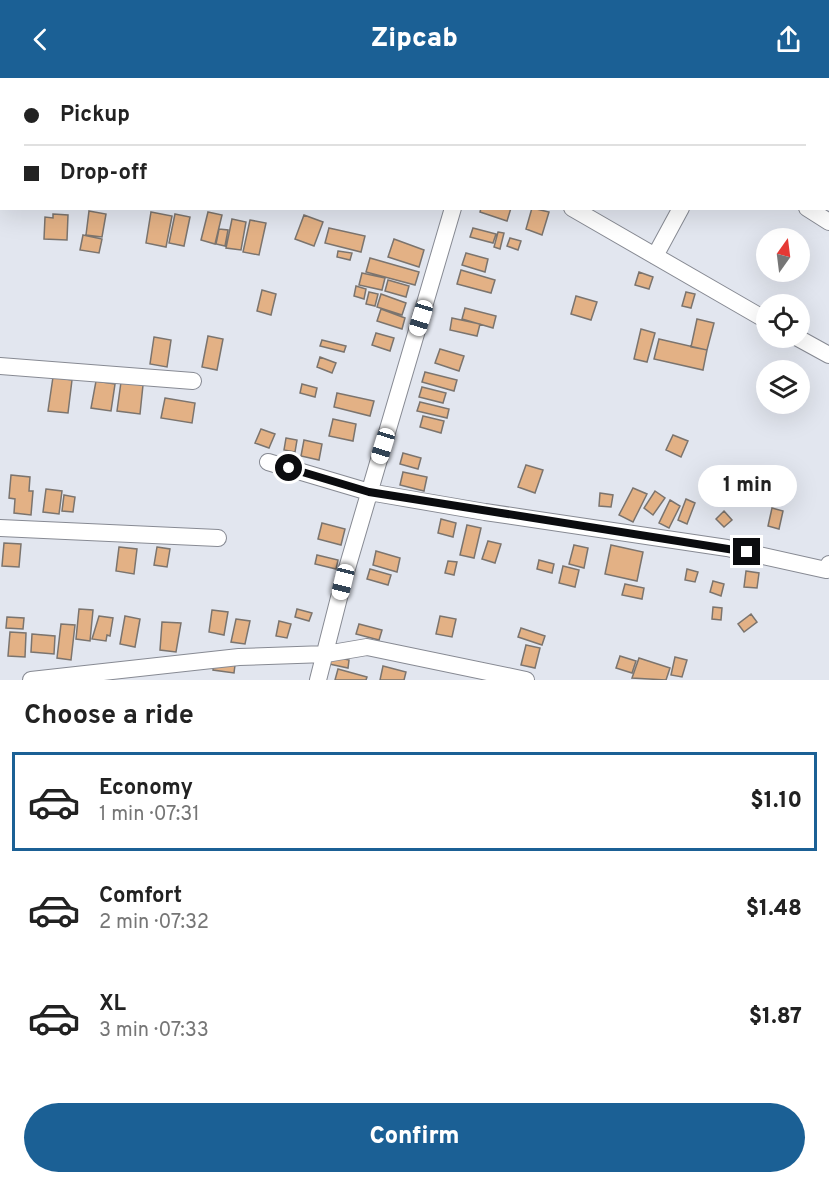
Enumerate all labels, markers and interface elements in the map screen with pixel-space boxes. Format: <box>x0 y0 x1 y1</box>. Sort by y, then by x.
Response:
text: Zipcab <box>371 22 458 56</box>
icon: back <box>24 23 57 56</box>
icon: share <box>772 23 805 56</box>
text: Pickup <box>60 102 130 129</box>
text: Drop-off <box>60 160 147 187</box>
north arrow <box>756 228 810 282</box>
map controls <box>756 228 810 414</box>
button: locate <box>756 294 810 348</box>
car <box>407 298 435 338</box>
button: layers <box>756 360 810 414</box>
car <box>369 426 397 466</box>
route start <box>275 454 302 481</box>
callout: 1 min <box>698 465 796 507</box>
text: 1 min <box>723 473 772 499</box>
route end <box>733 538 760 565</box>
car <box>330 562 356 602</box>
text: Choose a ride <box>24 699 194 733</box>
icon: car <box>27 775 81 829</box>
text: Economy <box>99 775 193 802</box>
text: $1.10 <box>750 788 802 815</box>
text: 1 min · 07:31 <box>99 802 200 828</box>
icon: car <box>27 883 81 937</box>
text: Comfort <box>99 883 182 910</box>
text: $1.48 <box>746 896 802 923</box>
text: 2 min · 07:32 <box>99 910 209 936</box>
icon: car <box>27 991 81 1045</box>
text: XL <box>99 991 126 1018</box>
text: $1.87 <box>749 1004 802 1031</box>
text: 3 min · 07:33 <box>99 1018 209 1044</box>
button: Confirm <box>24 1103 805 1172</box>

